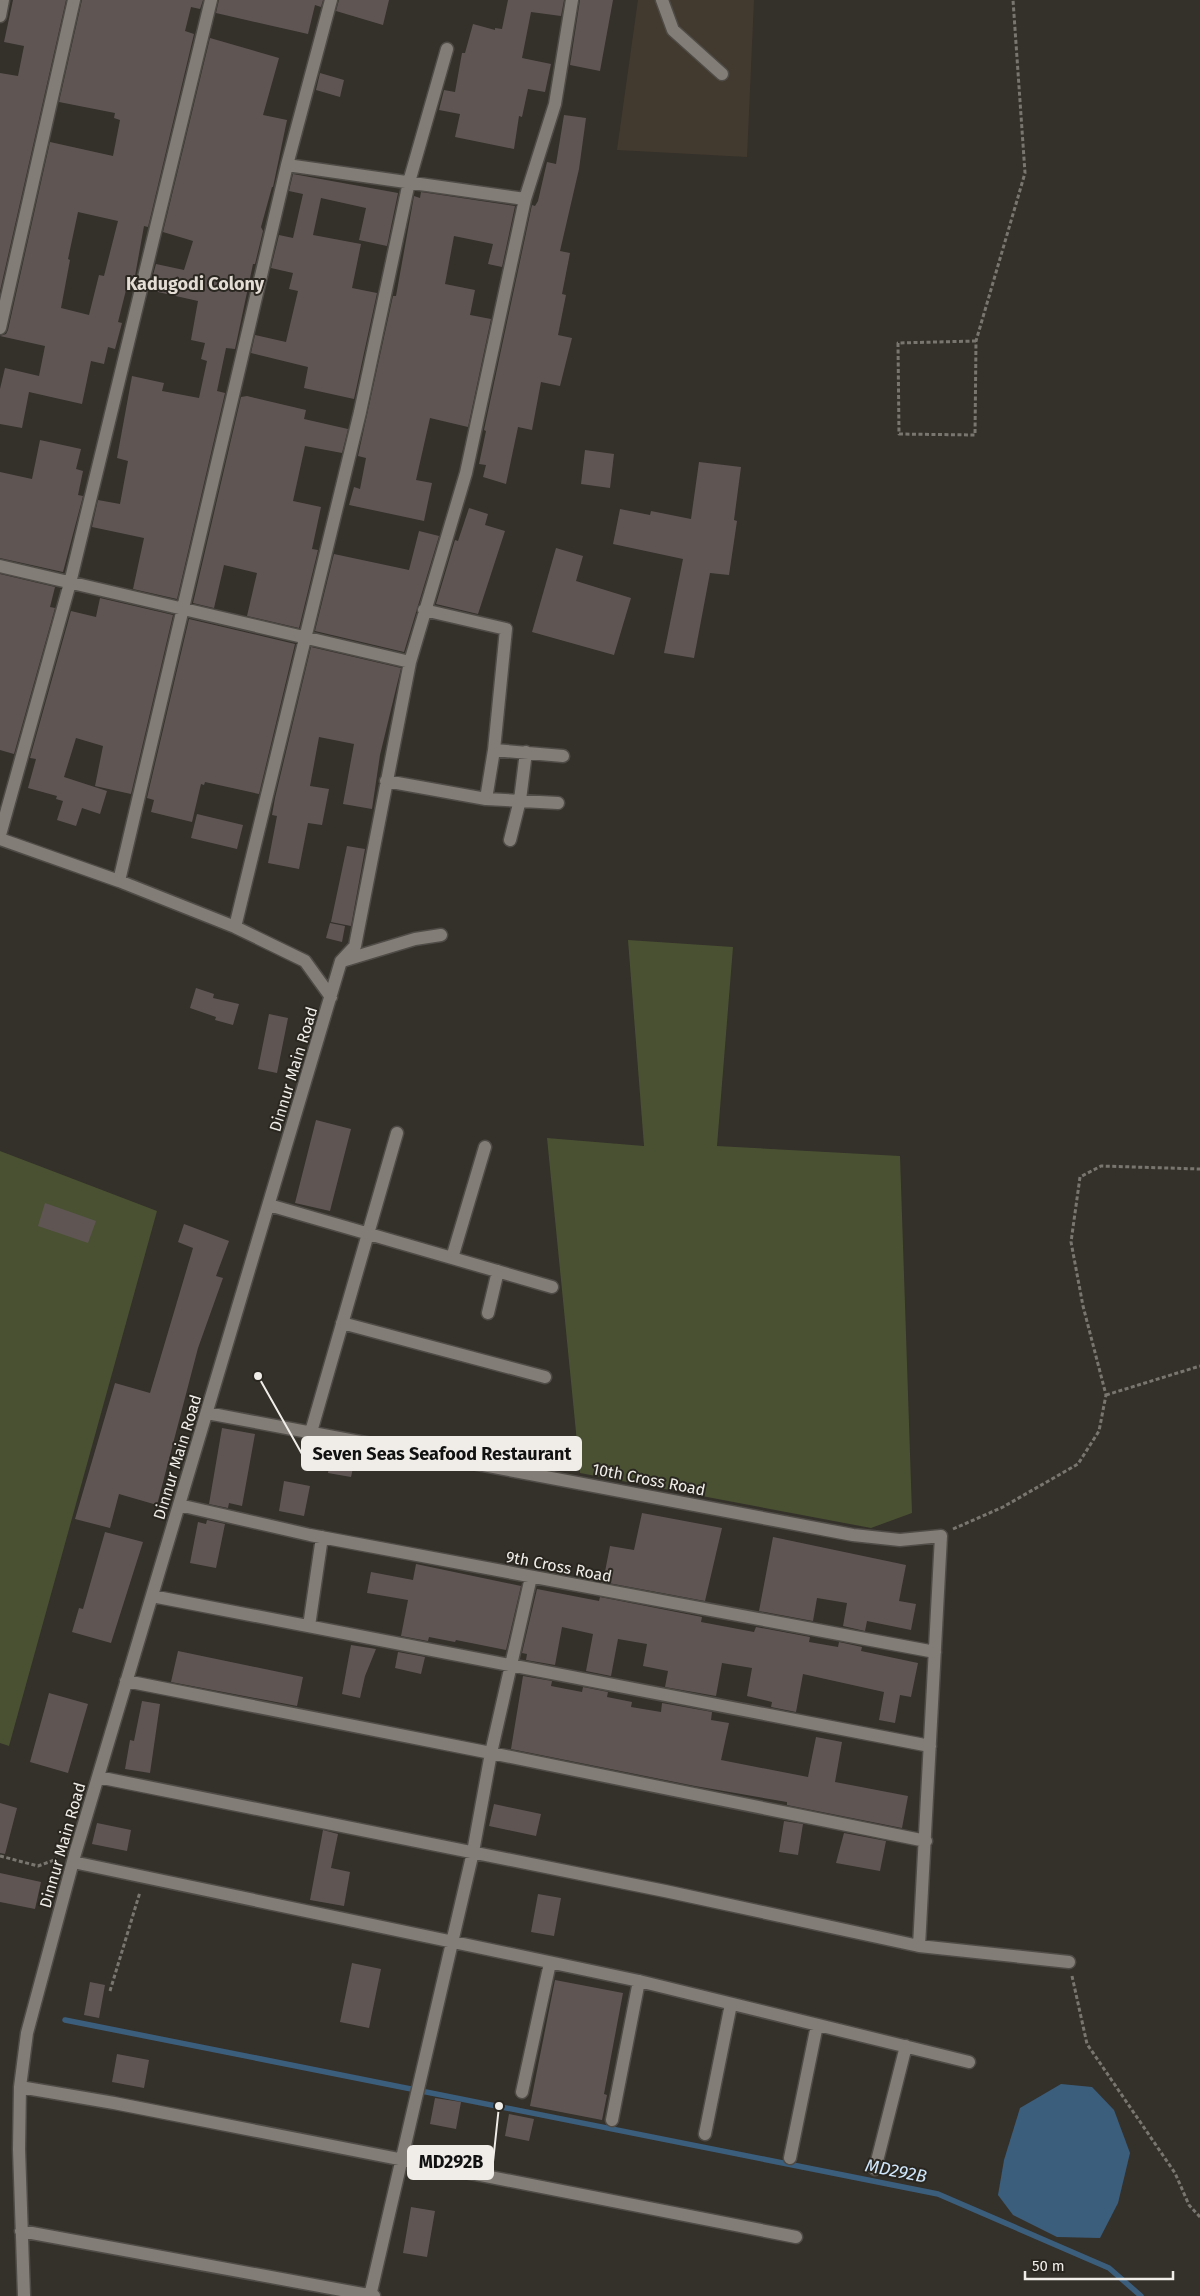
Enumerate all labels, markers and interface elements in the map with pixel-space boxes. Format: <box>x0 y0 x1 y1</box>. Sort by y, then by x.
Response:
district label: Kadugodi Colony <box>126 273 265 295</box>
street label: Dinnur Main Road <box>265 1004 321 1134</box>
street label: Dinnur Main Road <box>149 1392 205 1522</box>
callout: Seven Seas Seafood Restaurant <box>302 1437 581 1470</box>
text: Seven Seas Seafood Restaurant <box>313 1443 572 1465</box>
street label: 10th Cross Road <box>591 1459 707 1500</box>
street label: 9th Cross Road <box>504 1547 613 1586</box>
street label: Dinnur Main Road <box>36 1780 89 1910</box>
callout: MD292B <box>408 2146 493 2179</box>
text: MD292B <box>419 2151 483 2173</box>
water label: MD292B <box>863 2154 929 2188</box>
scale bar <box>1025 2248 1172 2280</box>
text: 50 m <box>1032 2257 1065 2275</box>

